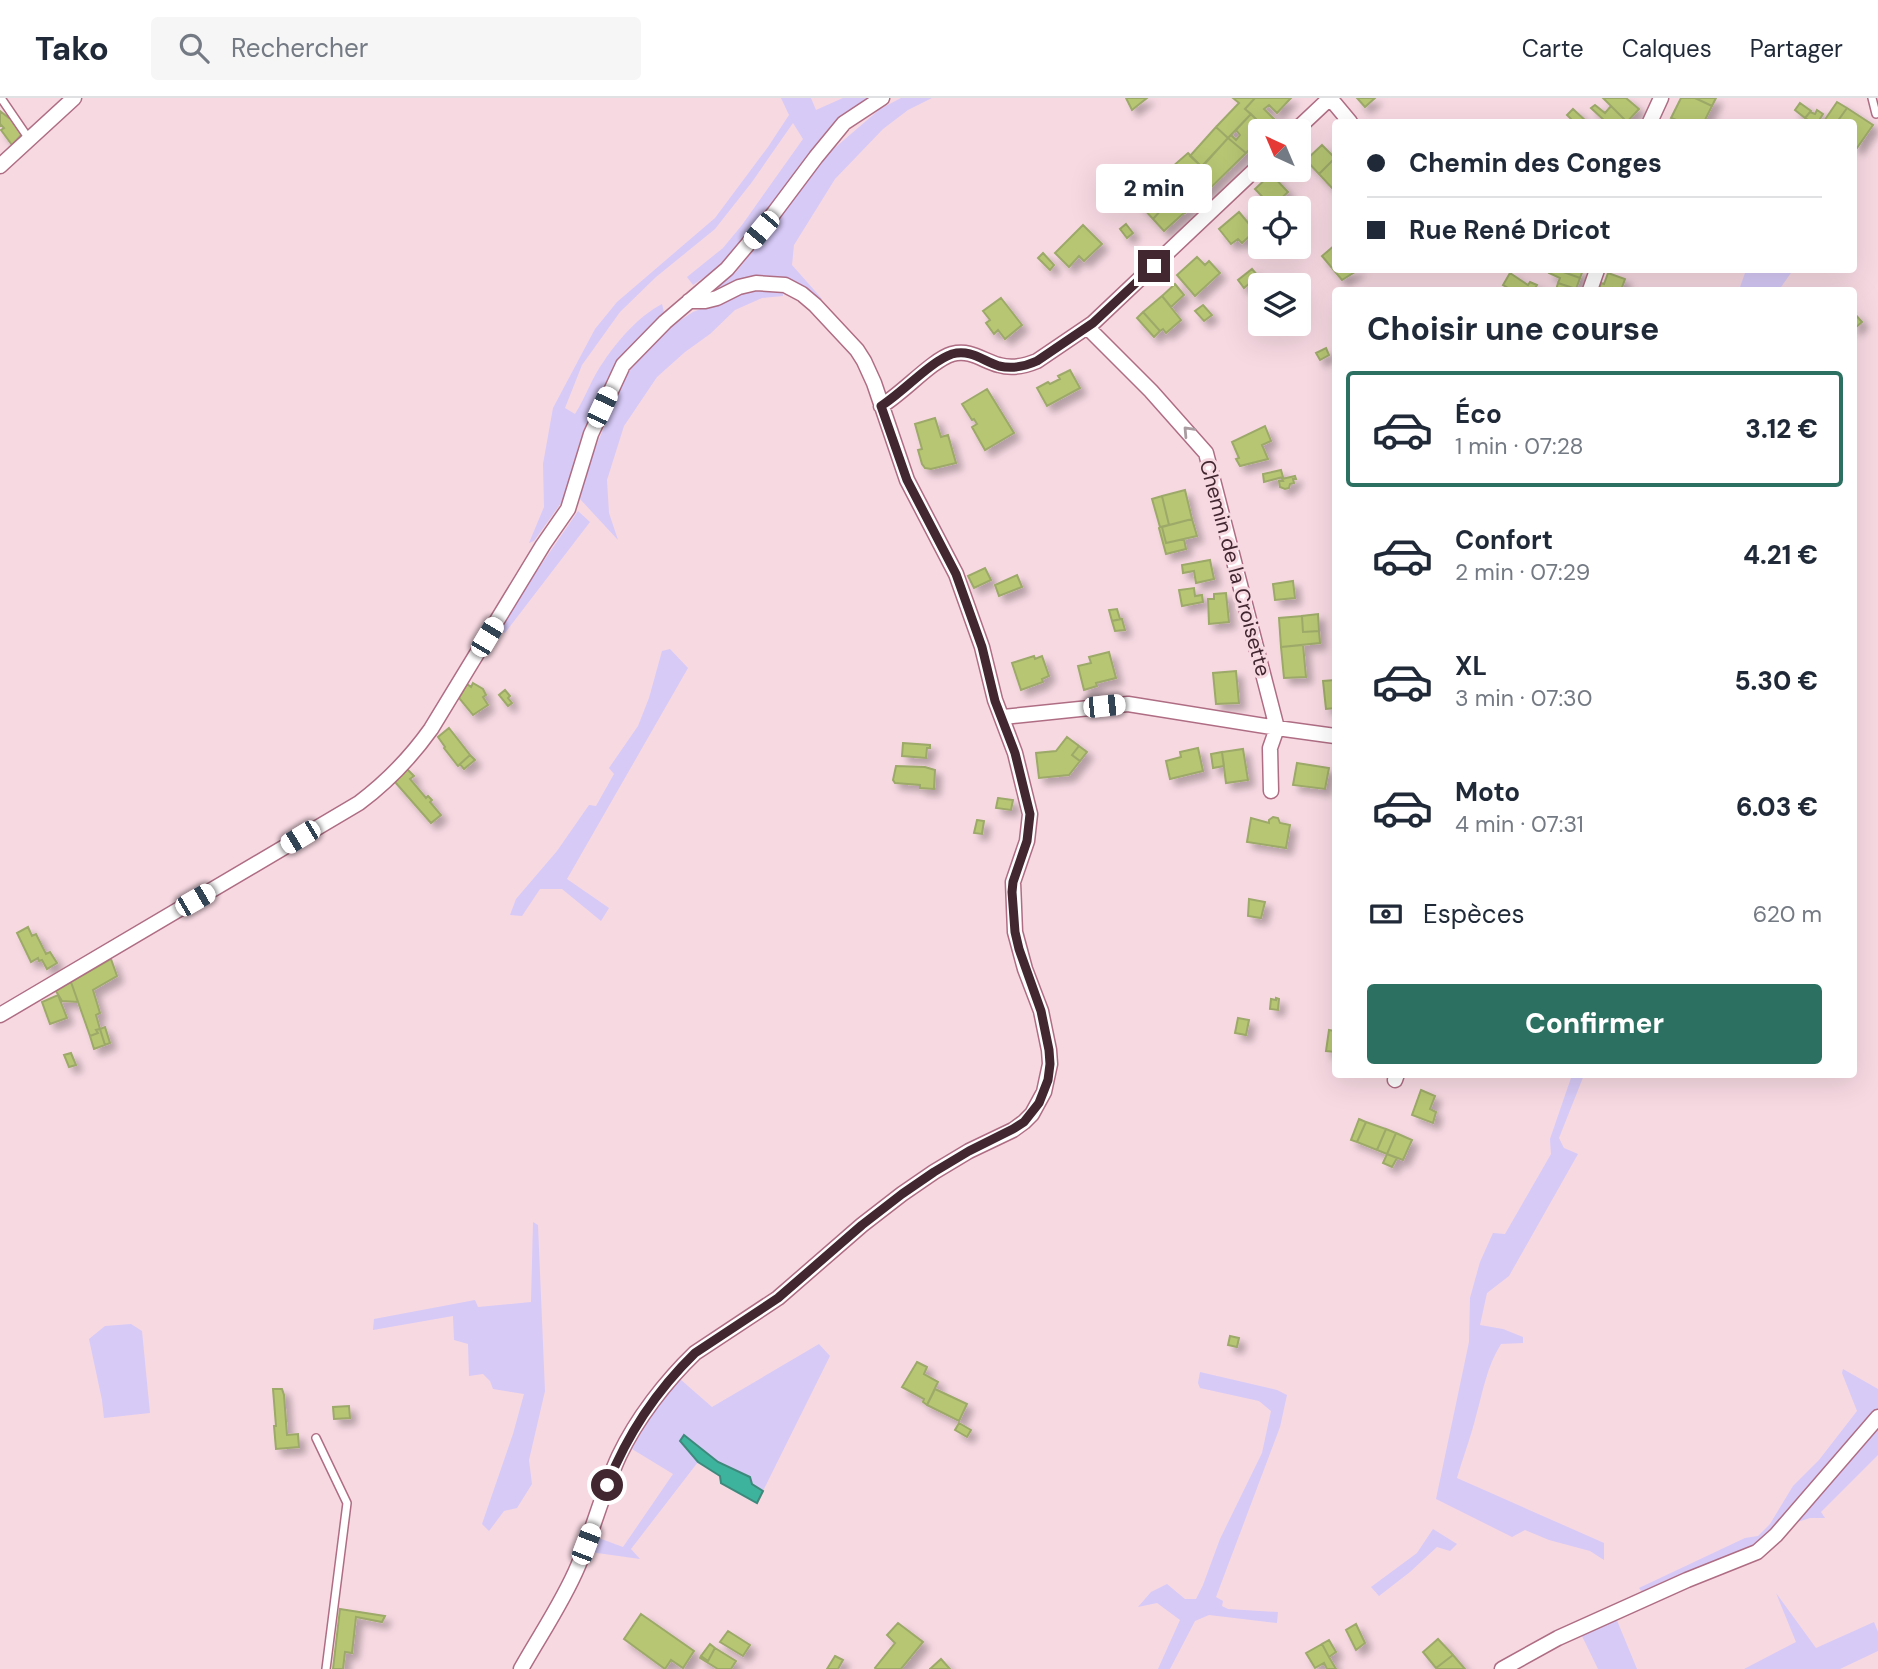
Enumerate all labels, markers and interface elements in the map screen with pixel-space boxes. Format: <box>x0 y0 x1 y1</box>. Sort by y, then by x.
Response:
search box <box>151 17 641 80</box>
text: Tako <box>35 27 109 70</box>
icon: search <box>175 29 213 67</box>
text: Rechercher <box>231 31 368 65</box>
text: Carte <box>1522 33 1584 64</box>
text: Calques <box>1622 33 1712 64</box>
text: Partager <box>1750 33 1843 64</box>
north arrow <box>1248 119 1311 182</box>
map controls <box>1248 119 1311 336</box>
text: Chemin des Conges <box>1409 146 1662 180</box>
callout: 2 min <box>1096 164 1212 214</box>
text: 2 min <box>1123 173 1185 203</box>
button: locate <box>1248 196 1311 259</box>
car <box>740 207 783 253</box>
text: Rue René Dricot <box>1409 213 1611 247</box>
route end <box>1138 250 1170 282</box>
button: layers <box>1248 273 1311 336</box>
text: Choisir une course <box>1367 308 1659 350</box>
car <box>584 384 621 430</box>
text: Éco <box>1455 397 1502 431</box>
icon: car <box>1371 398 1434 461</box>
text: 3.12 € <box>1745 412 1818 446</box>
one-way arrow <box>1183 426 1196 439</box>
text: 1 min · 07:28 <box>1455 431 1583 461</box>
street label: Chemin de la Croisette <box>1193 457 1277 679</box>
text: Confort <box>1455 523 1553 557</box>
icon: car <box>1371 524 1434 587</box>
text: 4.21 € <box>1743 538 1818 572</box>
text: 2 min · 07:29 <box>1455 557 1590 587</box>
car <box>468 614 507 660</box>
text: XL <box>1455 649 1487 683</box>
icon: car <box>1371 650 1434 713</box>
text: 5.30 € <box>1734 664 1818 698</box>
text: 3 min · 07:30 <box>1455 683 1592 713</box>
car <box>1083 693 1126 719</box>
text: Moto <box>1455 775 1520 809</box>
icon: car <box>1371 776 1434 839</box>
text: 6.03 € <box>1736 790 1818 824</box>
text: 4 min · 07:31 <box>1455 809 1584 839</box>
car <box>277 817 324 857</box>
car <box>172 880 219 920</box>
icon: cash <box>1367 895 1405 933</box>
text: Espèces <box>1423 897 1524 931</box>
text: 620 m <box>1753 899 1822 929</box>
button: Confirmer <box>1367 984 1822 1064</box>
route start <box>591 1469 623 1501</box>
car <box>569 1521 604 1567</box>

